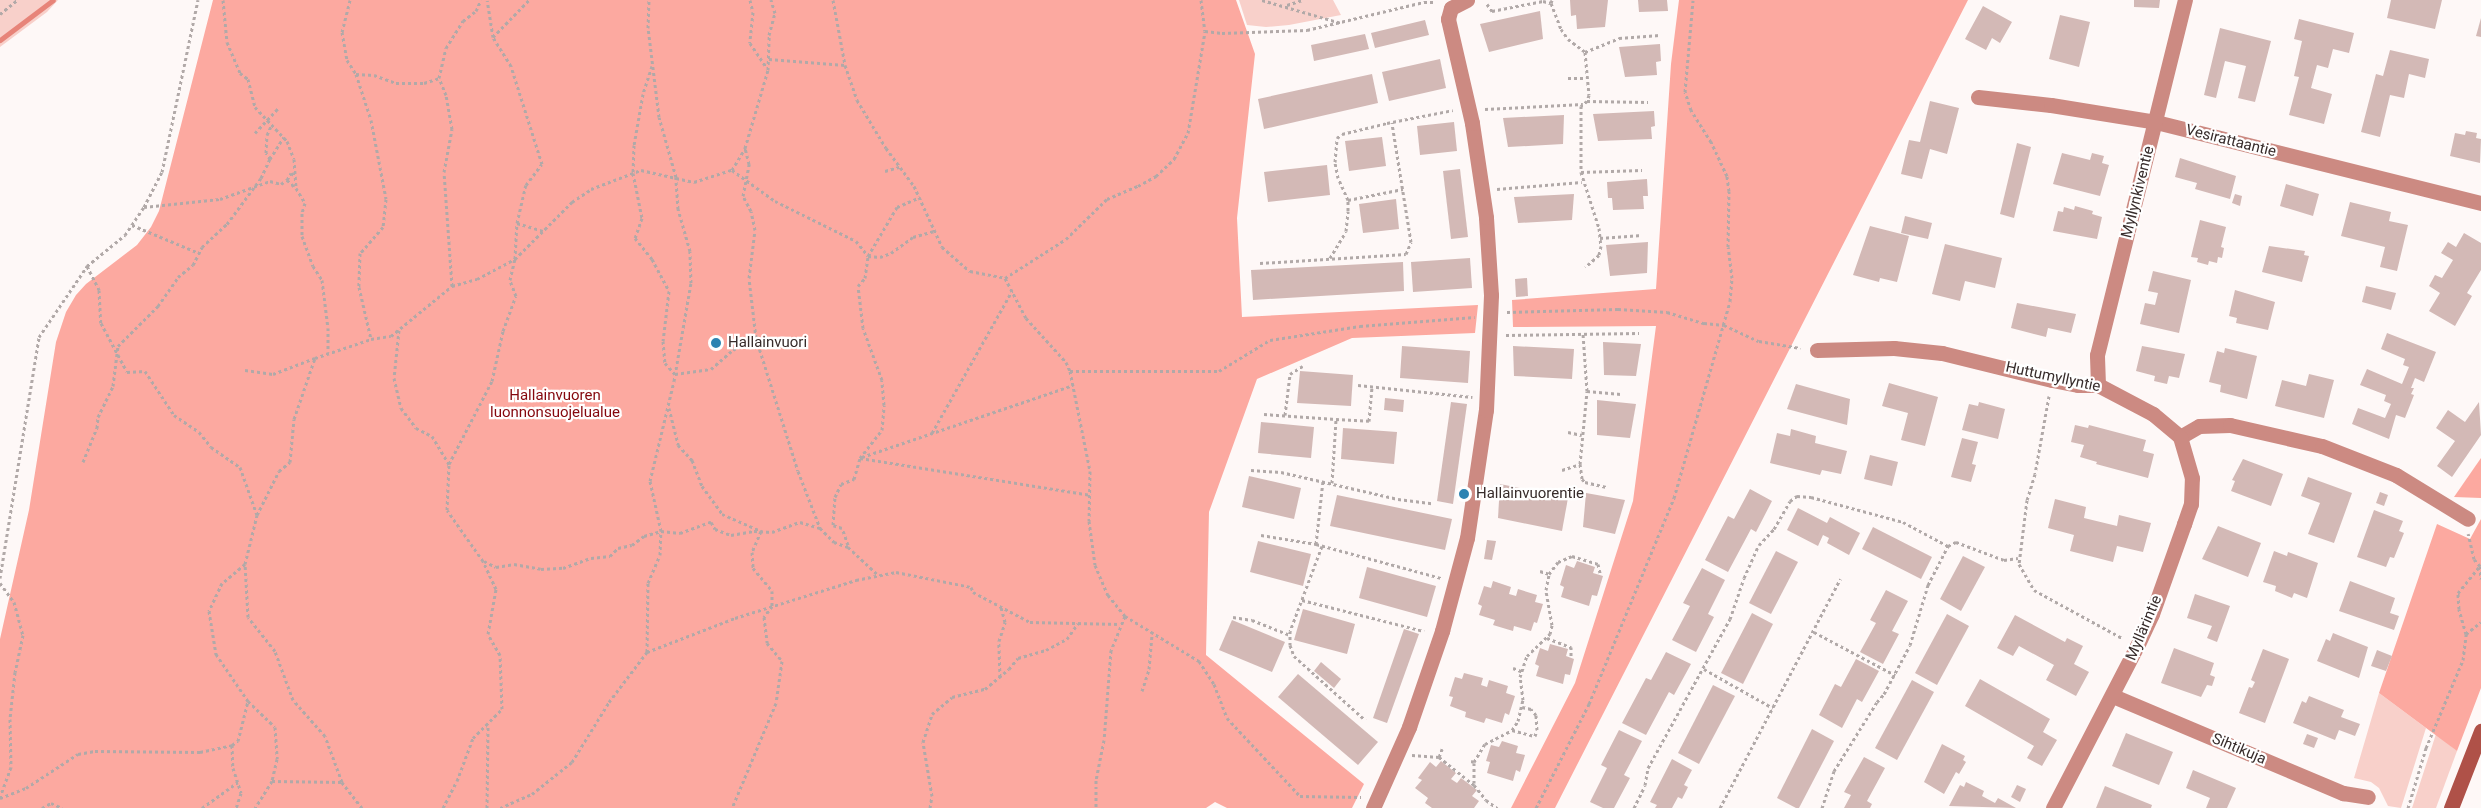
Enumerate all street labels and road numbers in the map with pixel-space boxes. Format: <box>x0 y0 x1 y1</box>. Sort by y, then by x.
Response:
street label: Vesirattaantie <box>2184 121 2278 161</box>
street label: Myllynkiventie <box>2118 144 2158 240</box>
street label: Huttumyllyntie <box>2004 358 2102 396</box>
street label: Myllärintie <box>2122 593 2166 663</box>
street label: Sihtikuja <box>2209 730 2269 768</box>

